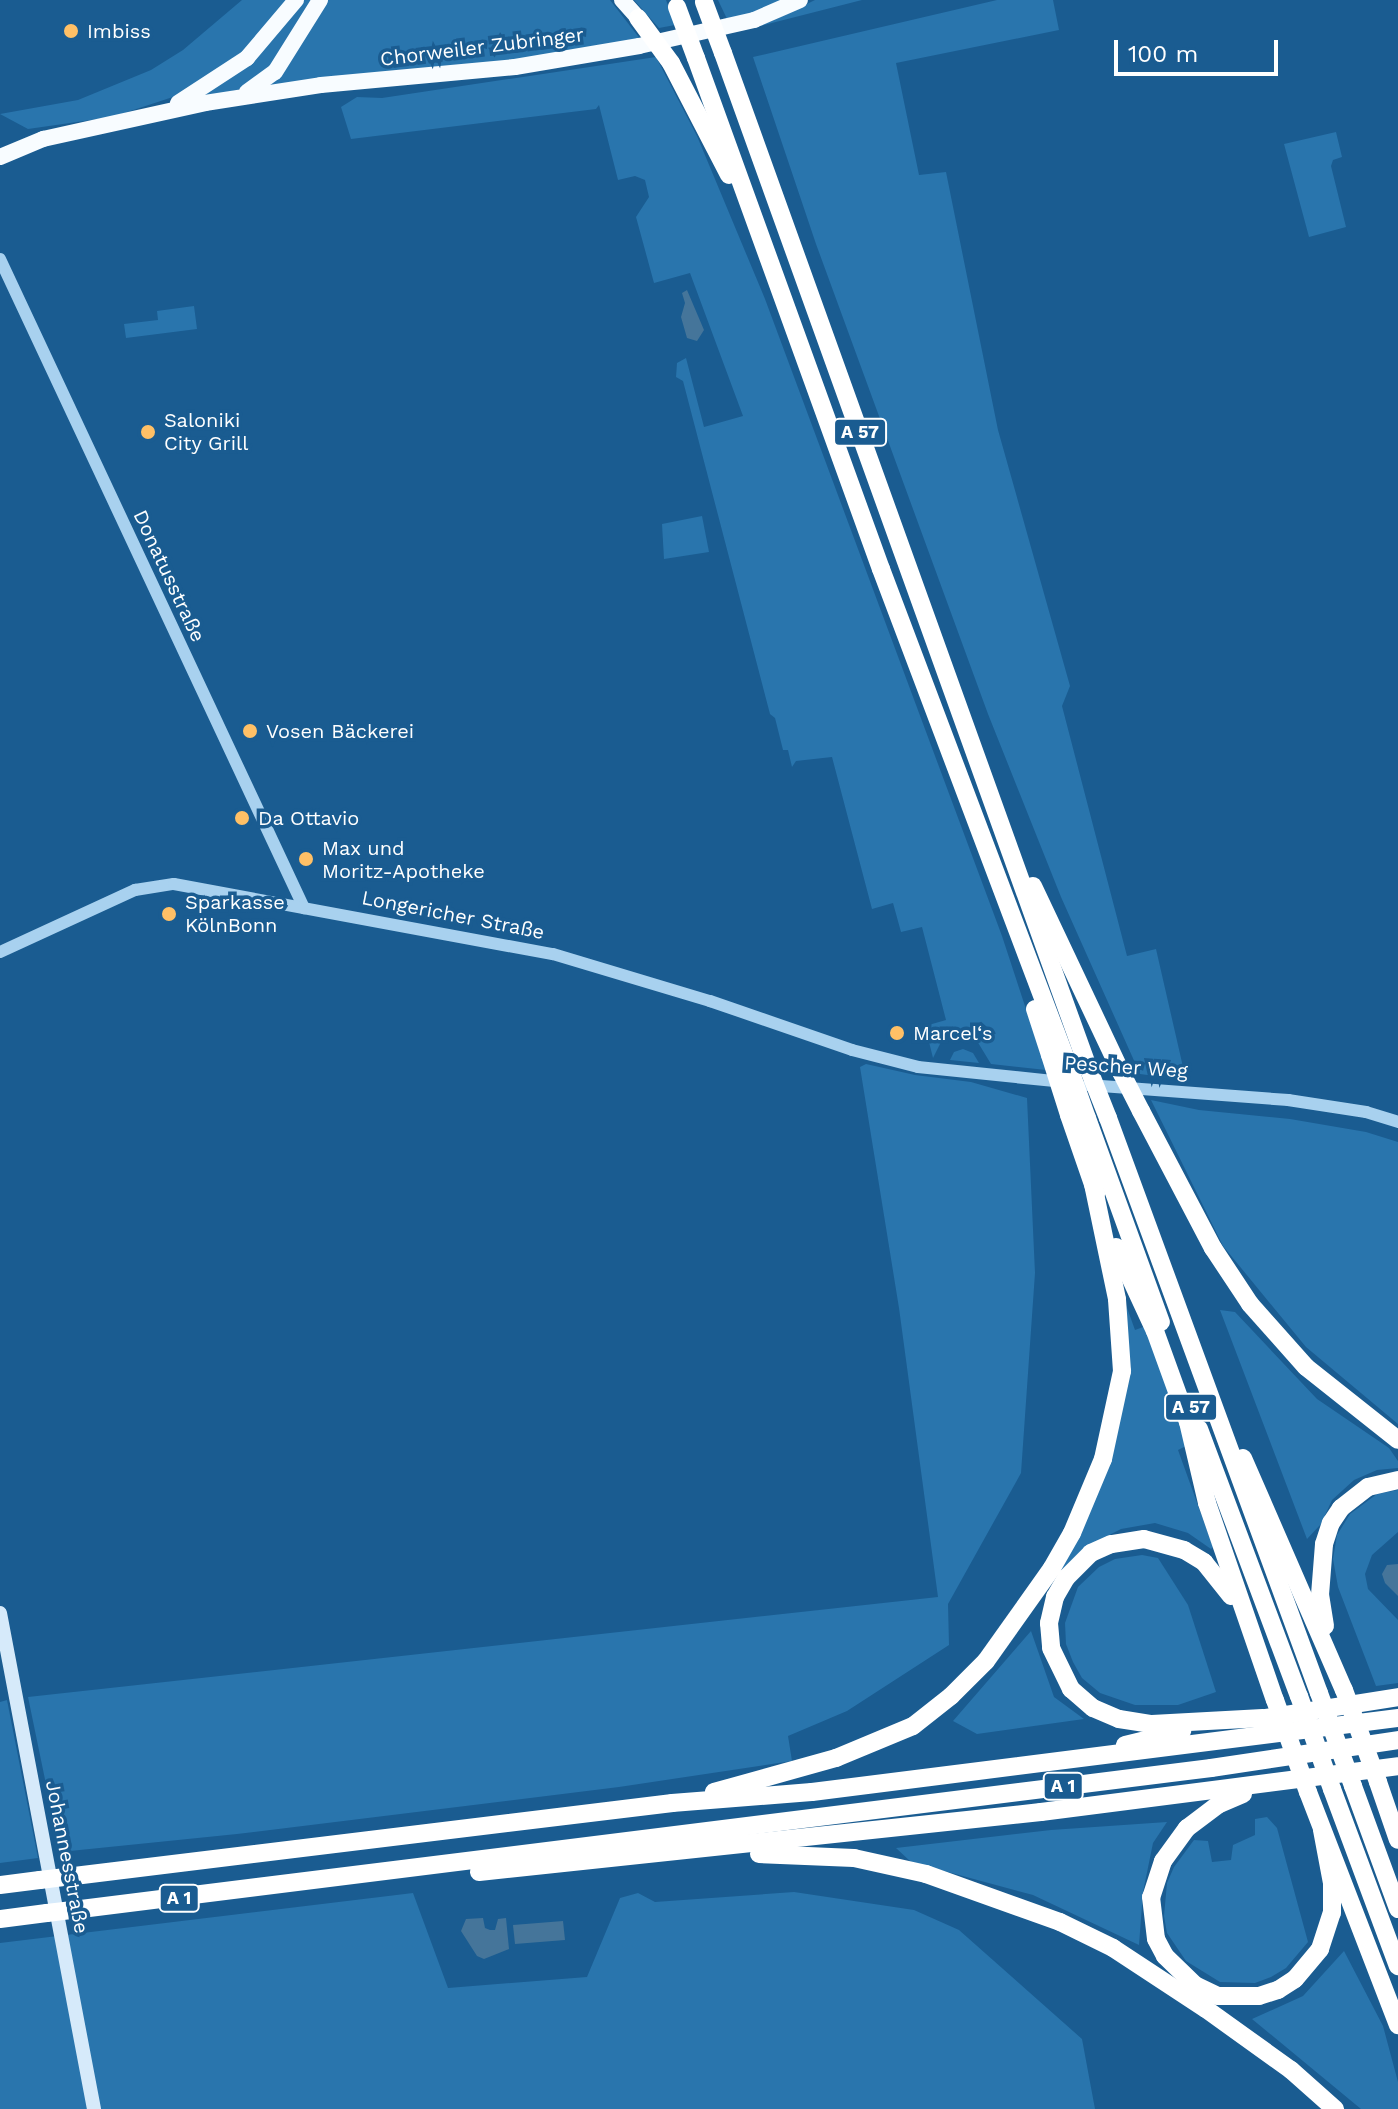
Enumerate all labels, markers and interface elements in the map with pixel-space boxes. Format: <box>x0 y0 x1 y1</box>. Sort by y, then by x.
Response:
place label: Imbiss <box>87 19 151 43</box>
marker: Imbiss <box>62 22 80 40</box>
street label: Chorweiler Zubringer <box>379 23 585 71</box>
scale bar <box>1118 24 1282 74</box>
text: 100 m <box>1128 40 1198 68</box>
place label: Saloniki City Grill <box>164 408 249 455</box>
road number: A 57 <box>832 418 888 446</box>
marker: Saloniki City Grill <box>139 423 157 441</box>
street label: Donatusstraße <box>128 506 210 646</box>
place label: Vosen Bäckerei <box>266 719 414 743</box>
marker: Vosen Bäckerei <box>241 722 259 740</box>
place label: Da Ottavio <box>258 806 360 830</box>
marker: Da Ottavio <box>233 809 251 827</box>
place label: Max und Moritz-Apotheke <box>322 836 485 883</box>
marker: Max und Moritz-Apotheke <box>297 850 315 868</box>
street label: Longericher Straße <box>359 885 547 945</box>
place label: Sparkasse KölnBonn <box>185 890 285 937</box>
marker: Sparkasse KölnBonn <box>160 905 178 923</box>
place label: Marcel‘s <box>913 1021 992 1045</box>
marker: Marcel‘s <box>888 1024 906 1042</box>
street label: Pescher Weg <box>1063 1051 1189 1083</box>
road number: A 57 <box>1163 1393 1219 1421</box>
road number: A 1 <box>1041 1772 1085 1800</box>
street label: Johannesstraße <box>40 1778 94 1936</box>
road number: A 1 <box>157 1884 201 1912</box>

